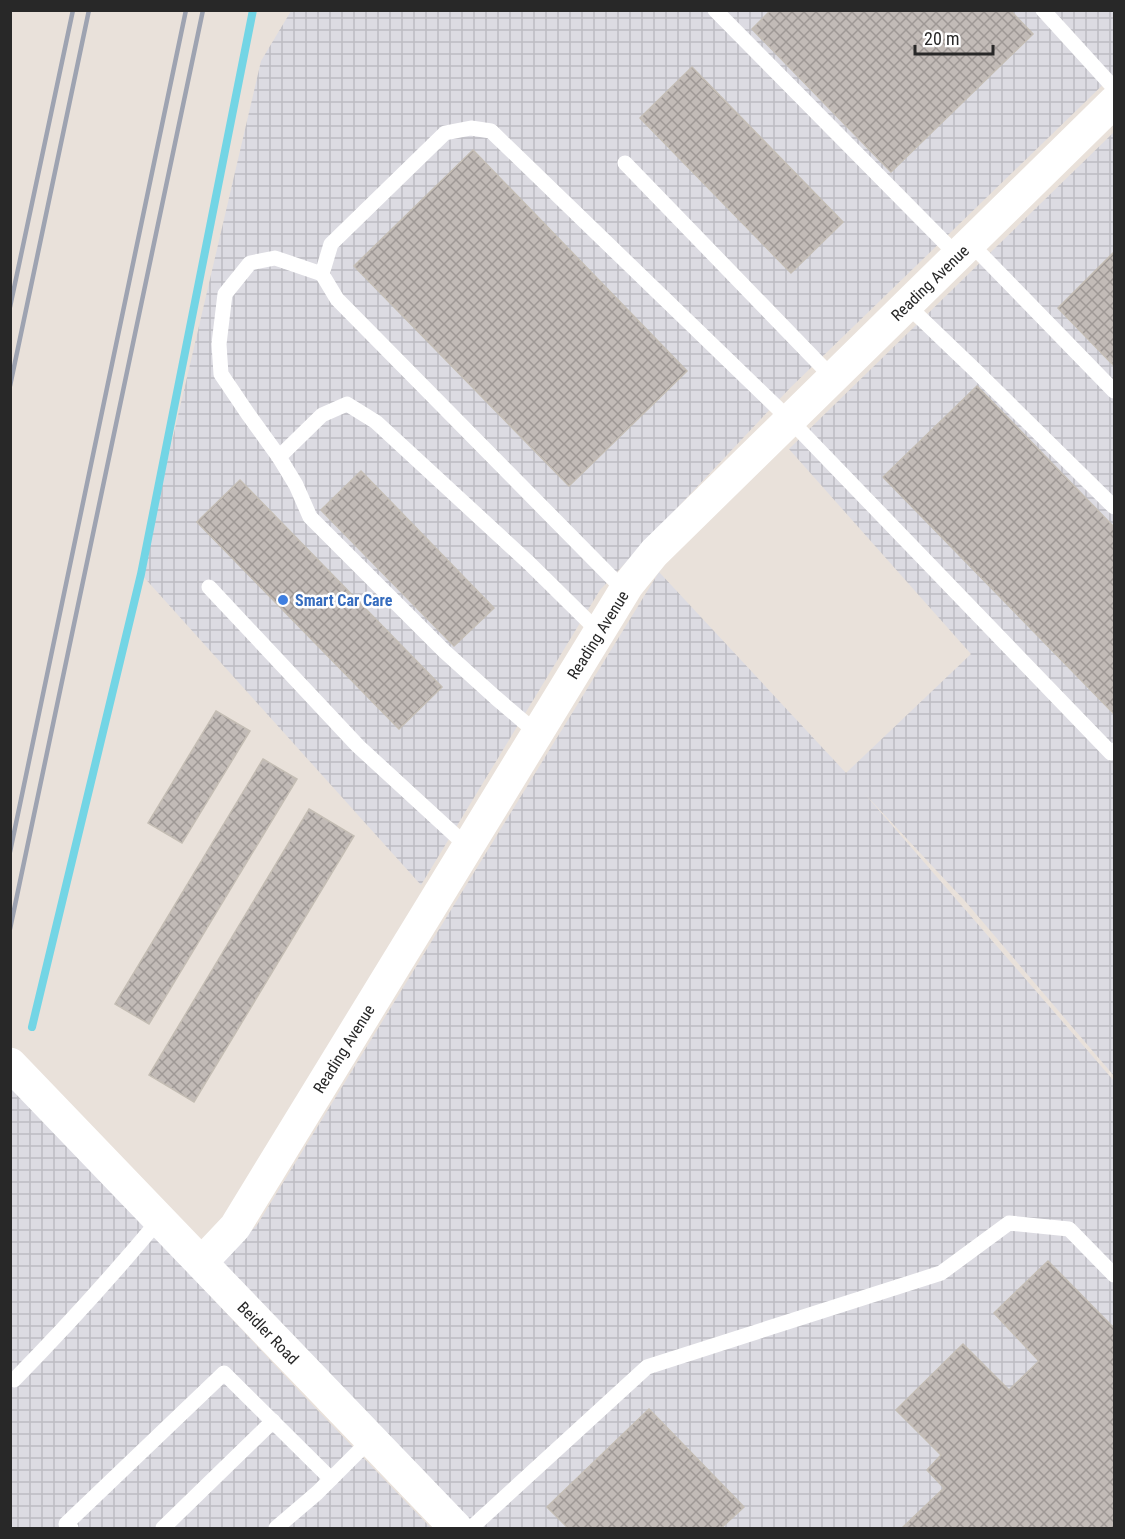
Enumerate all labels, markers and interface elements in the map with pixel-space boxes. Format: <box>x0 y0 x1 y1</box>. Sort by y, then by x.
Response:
scale bar <box>915 18 993 56</box>
text: 20 m <box>924 28 959 49</box>
street label: Reading Avenue <box>887 241 973 325</box>
street label: Reading Avenue <box>563 587 633 683</box>
place label: Smart Car Care <box>295 591 393 610</box>
marker: Smart Car Care <box>276 593 290 607</box>
street label: Reading Avenue <box>309 1001 379 1097</box>
street label: Beidler Road <box>233 1298 303 1368</box>

